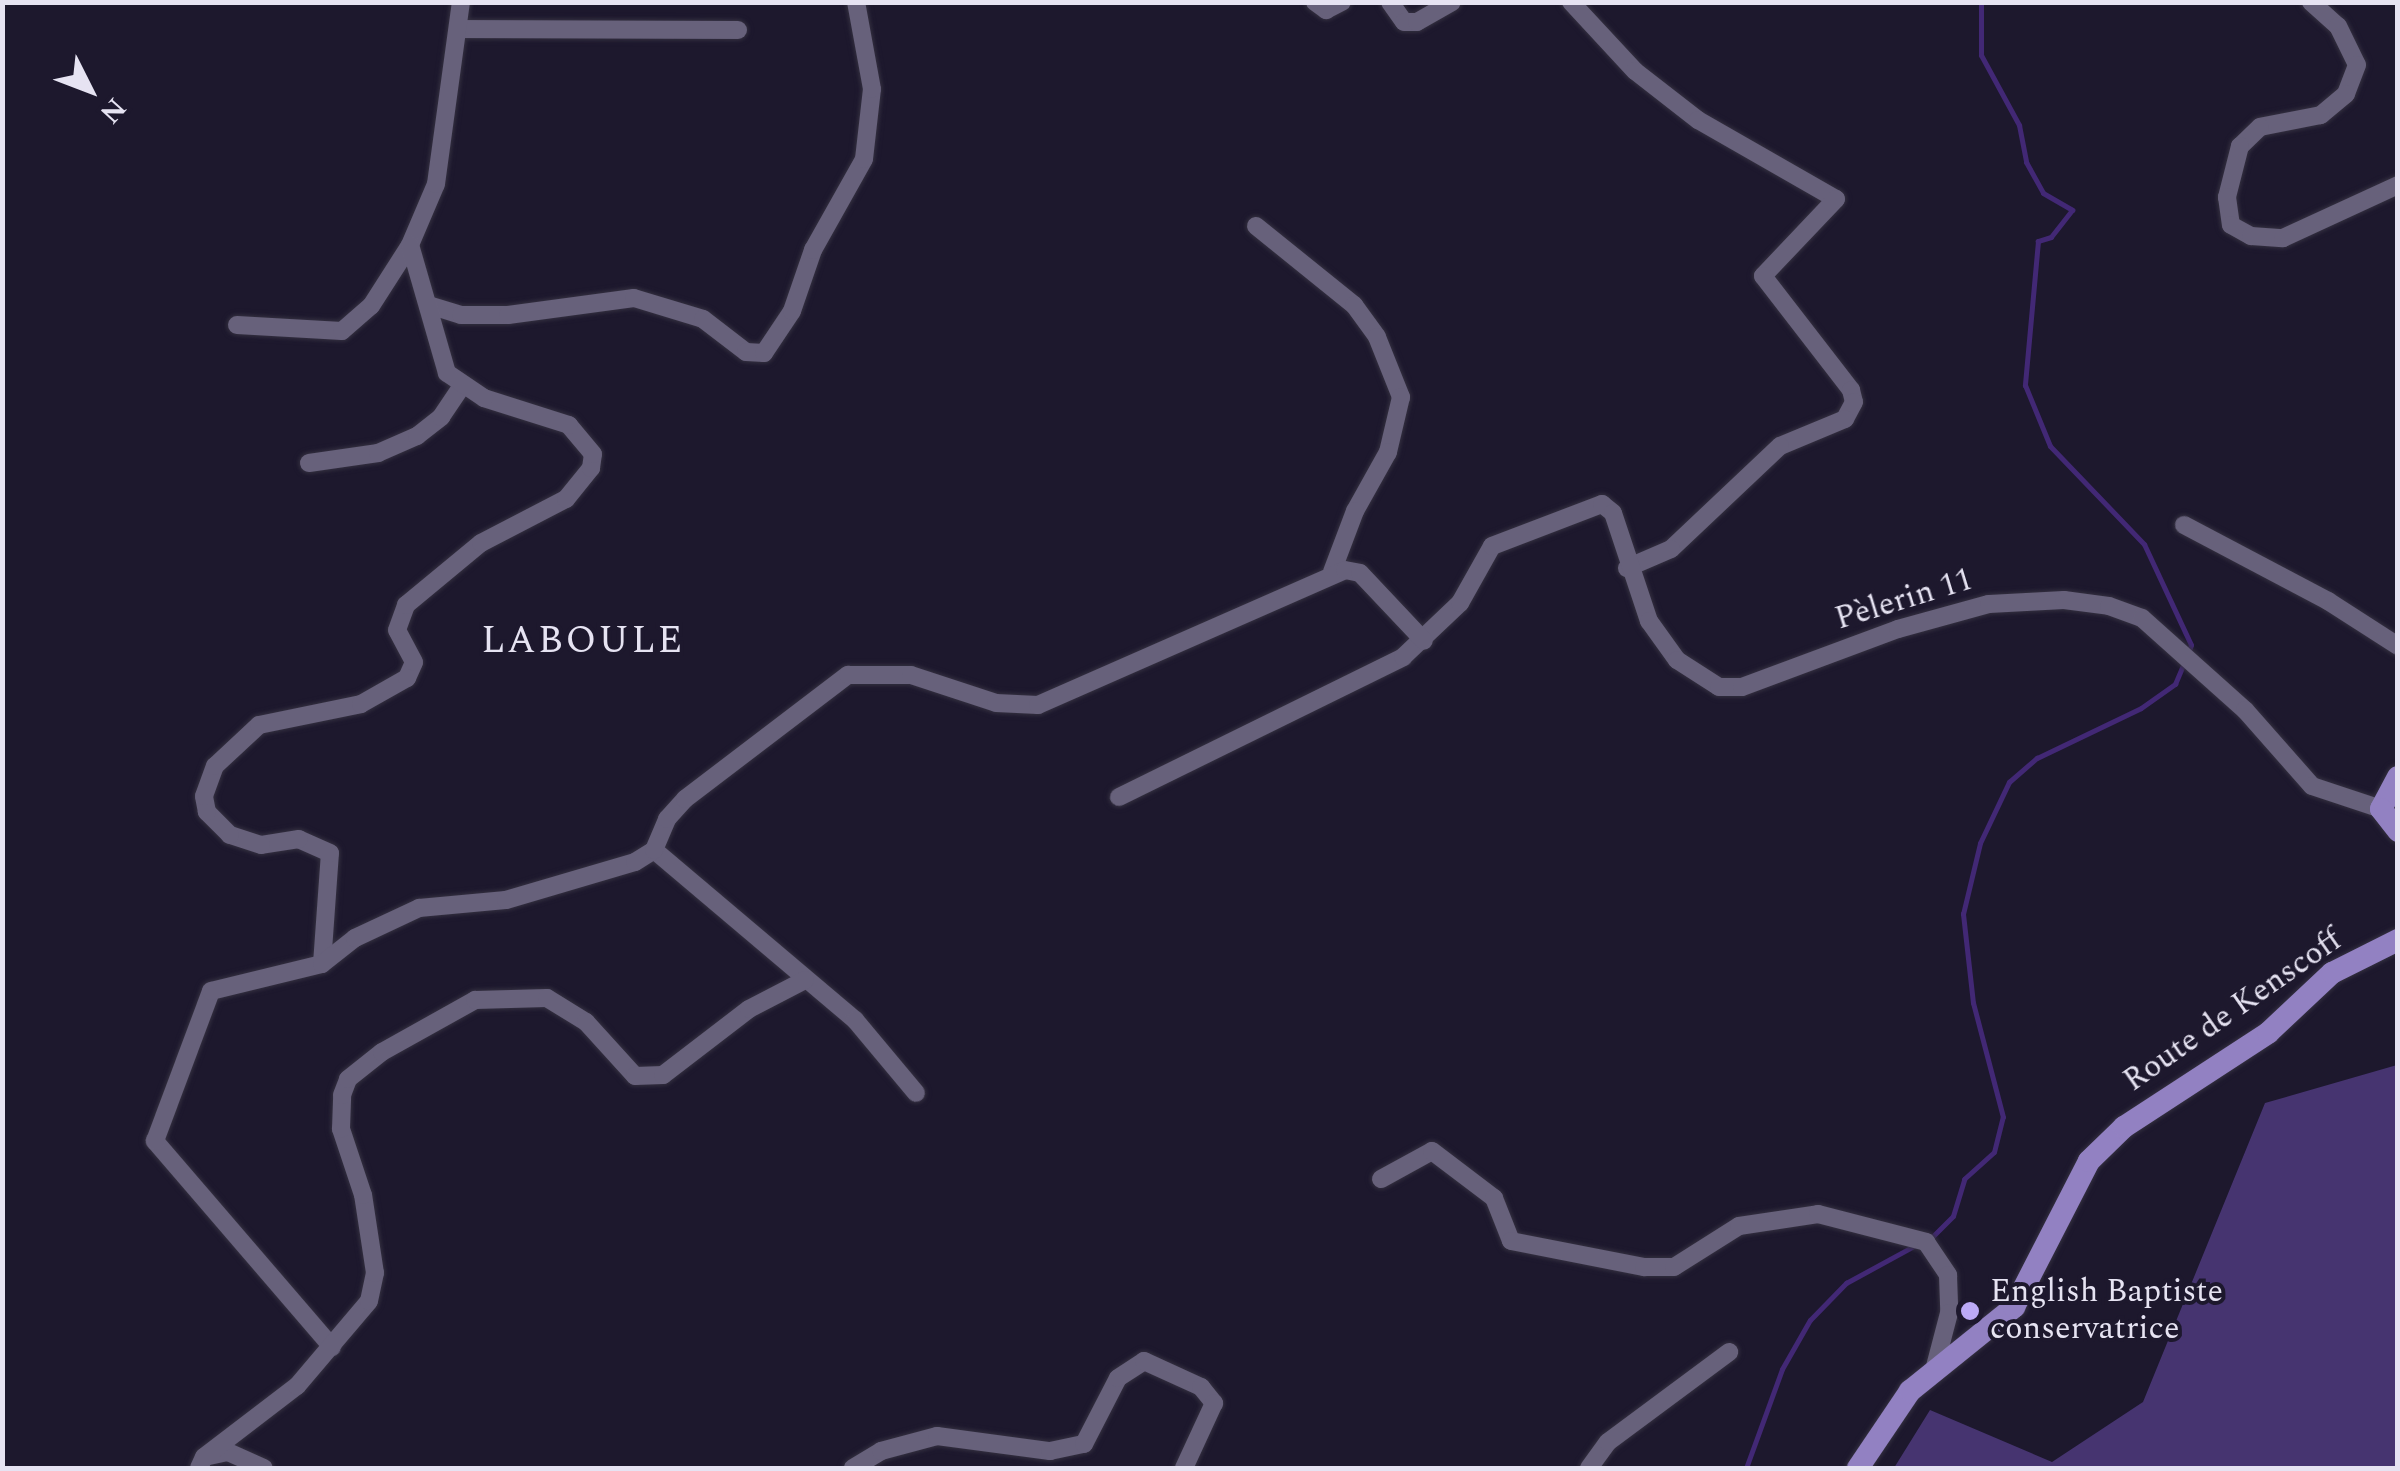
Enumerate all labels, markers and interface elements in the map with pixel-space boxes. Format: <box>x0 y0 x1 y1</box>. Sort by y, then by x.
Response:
north arrow <box>40 40 140 140</box>
text: N <box>89 88 136 133</box>
street label: Pèlerin 11 <box>1831 561 1977 639</box>
district label: LABOULE <box>481 619 685 665</box>
street label: Route de Kenscoff <box>2117 921 2349 1101</box>
place label: English Baptiste conservatrice <box>1990 1274 2223 1349</box>
marker: English Baptiste conservatrice <box>1959 1300 1981 1322</box>

